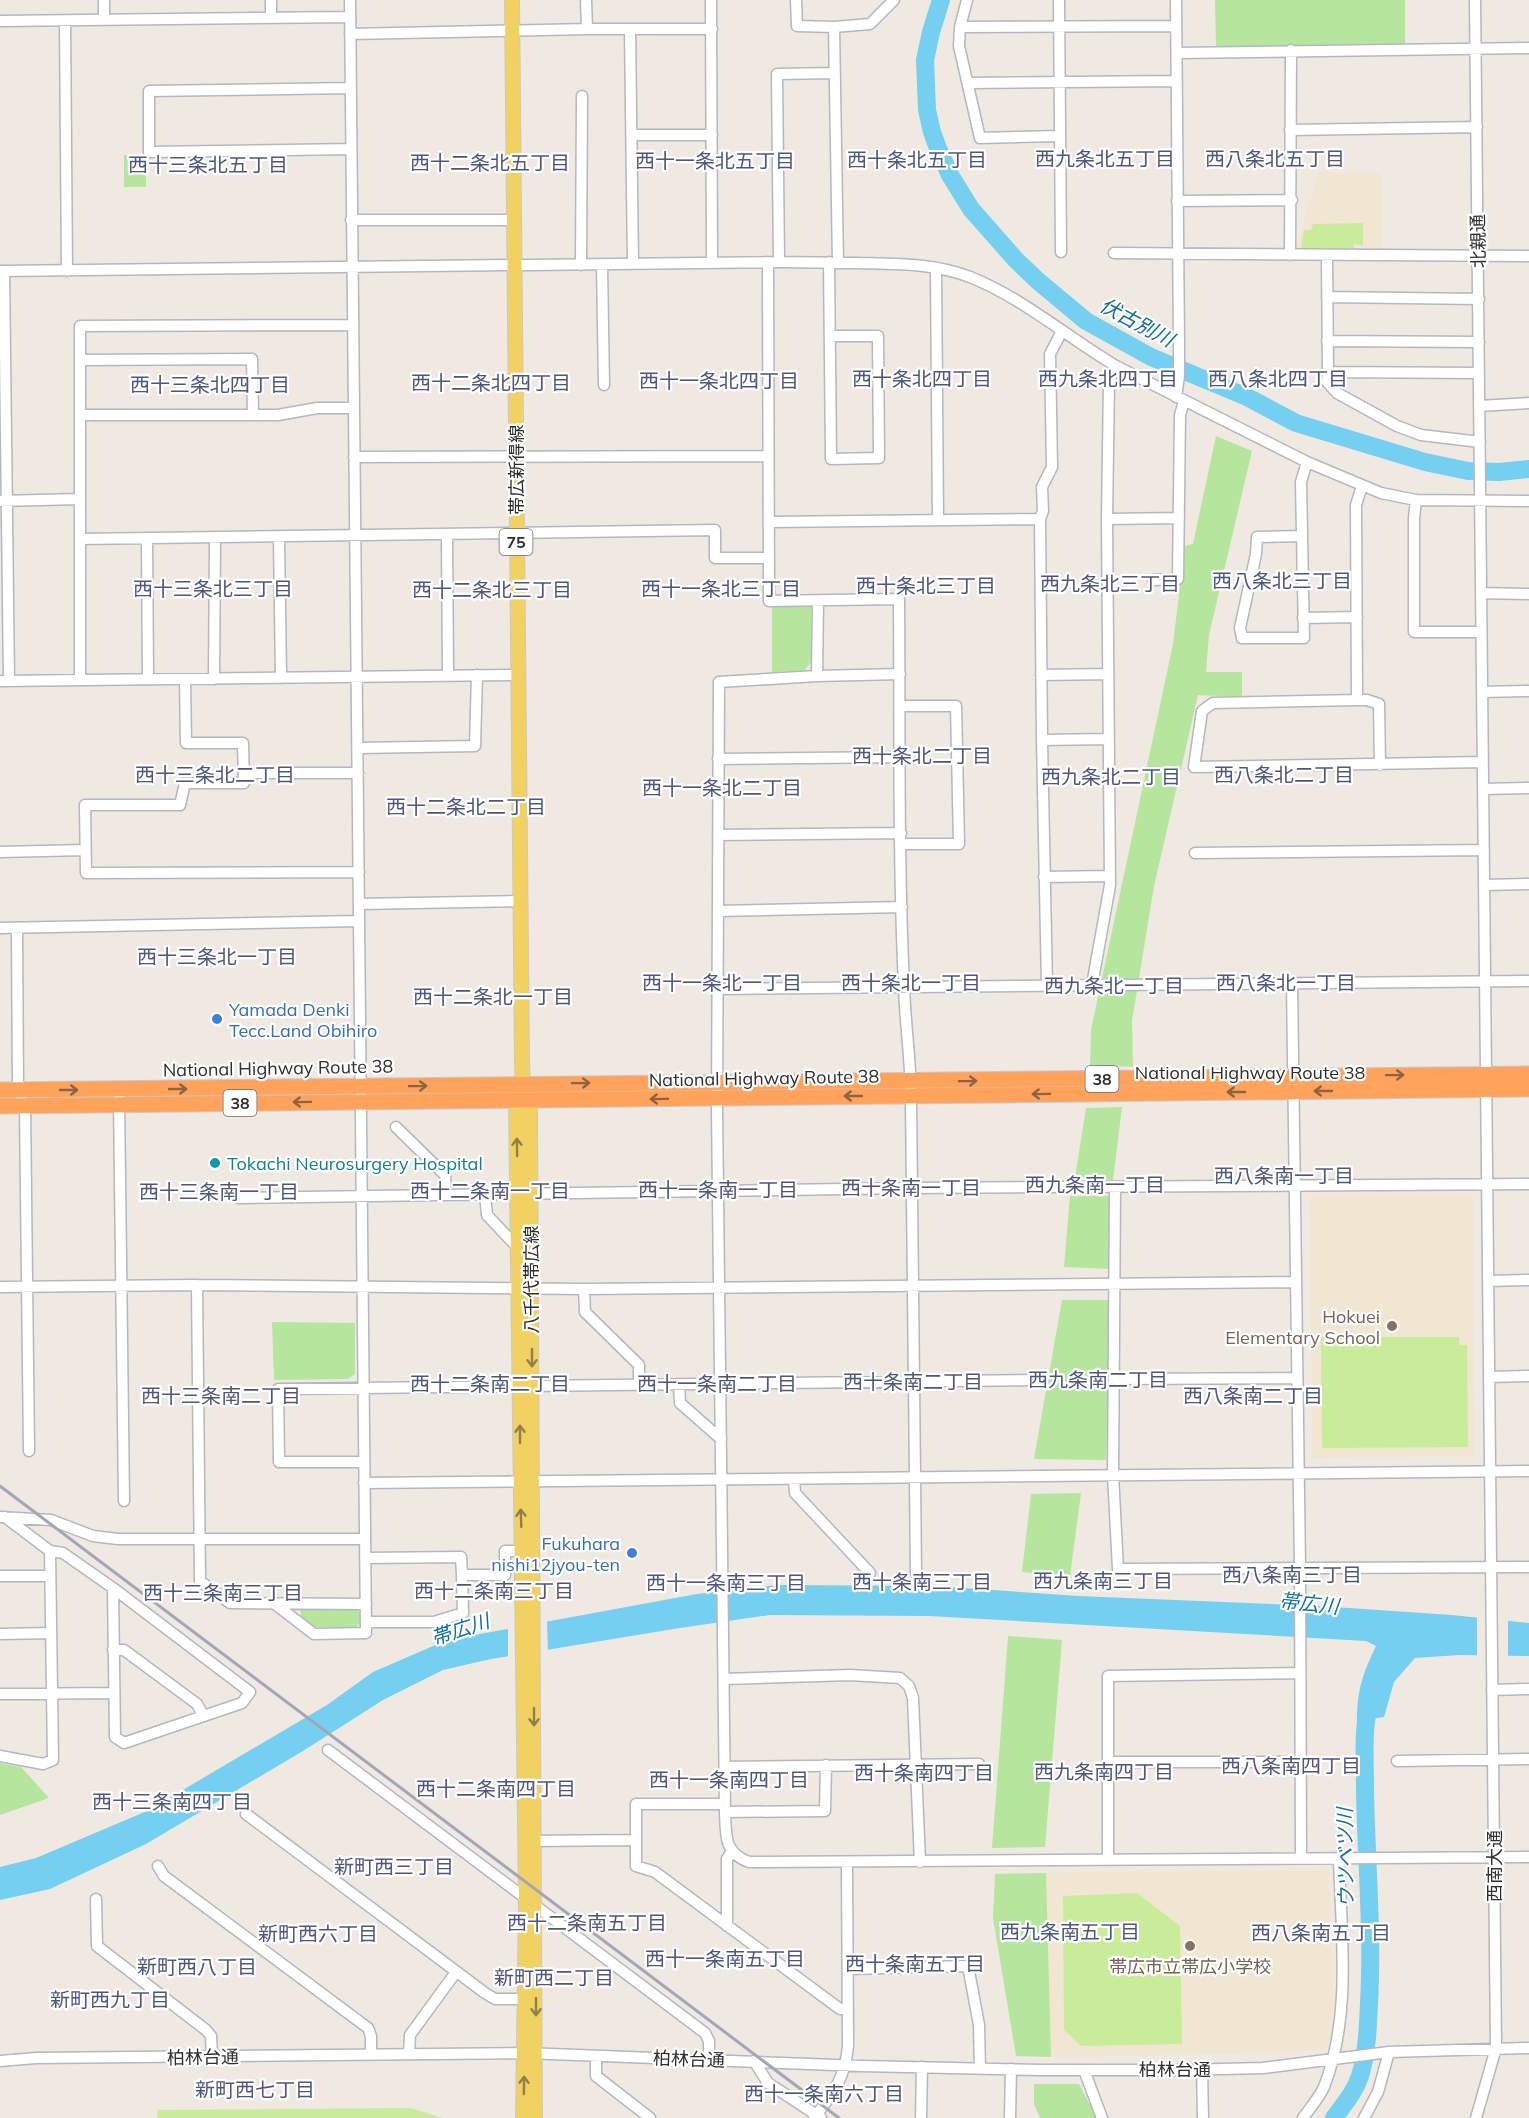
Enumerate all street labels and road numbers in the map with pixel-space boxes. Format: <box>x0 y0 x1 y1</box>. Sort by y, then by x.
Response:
street label: 北親通 <box>1466 214 1490 268</box>
street label: 帯広新得線 <box>505 425 528 515</box>
road number: 75 <box>500 529 532 555</box>
street label: National Highway Route 38 <box>163 1054 393 1082</box>
street label: National Highway Route 38 <box>1135 1061 1365 1084</box>
street label: National Highway Route 38 <box>649 1064 879 1092</box>
road number: 38 <box>1086 1066 1118 1092</box>
road number: 38 <box>224 1090 256 1116</box>
street label: 八千代帯広線 <box>520 1226 543 1334</box>
street label: 西南大通 <box>1483 1830 1506 1902</box>
street label: 柏林台通 <box>167 2045 239 2069</box>
street label: 柏林台通 <box>653 2046 725 2072</box>
street label: 柏林台通 <box>1139 2058 1211 2081</box>

